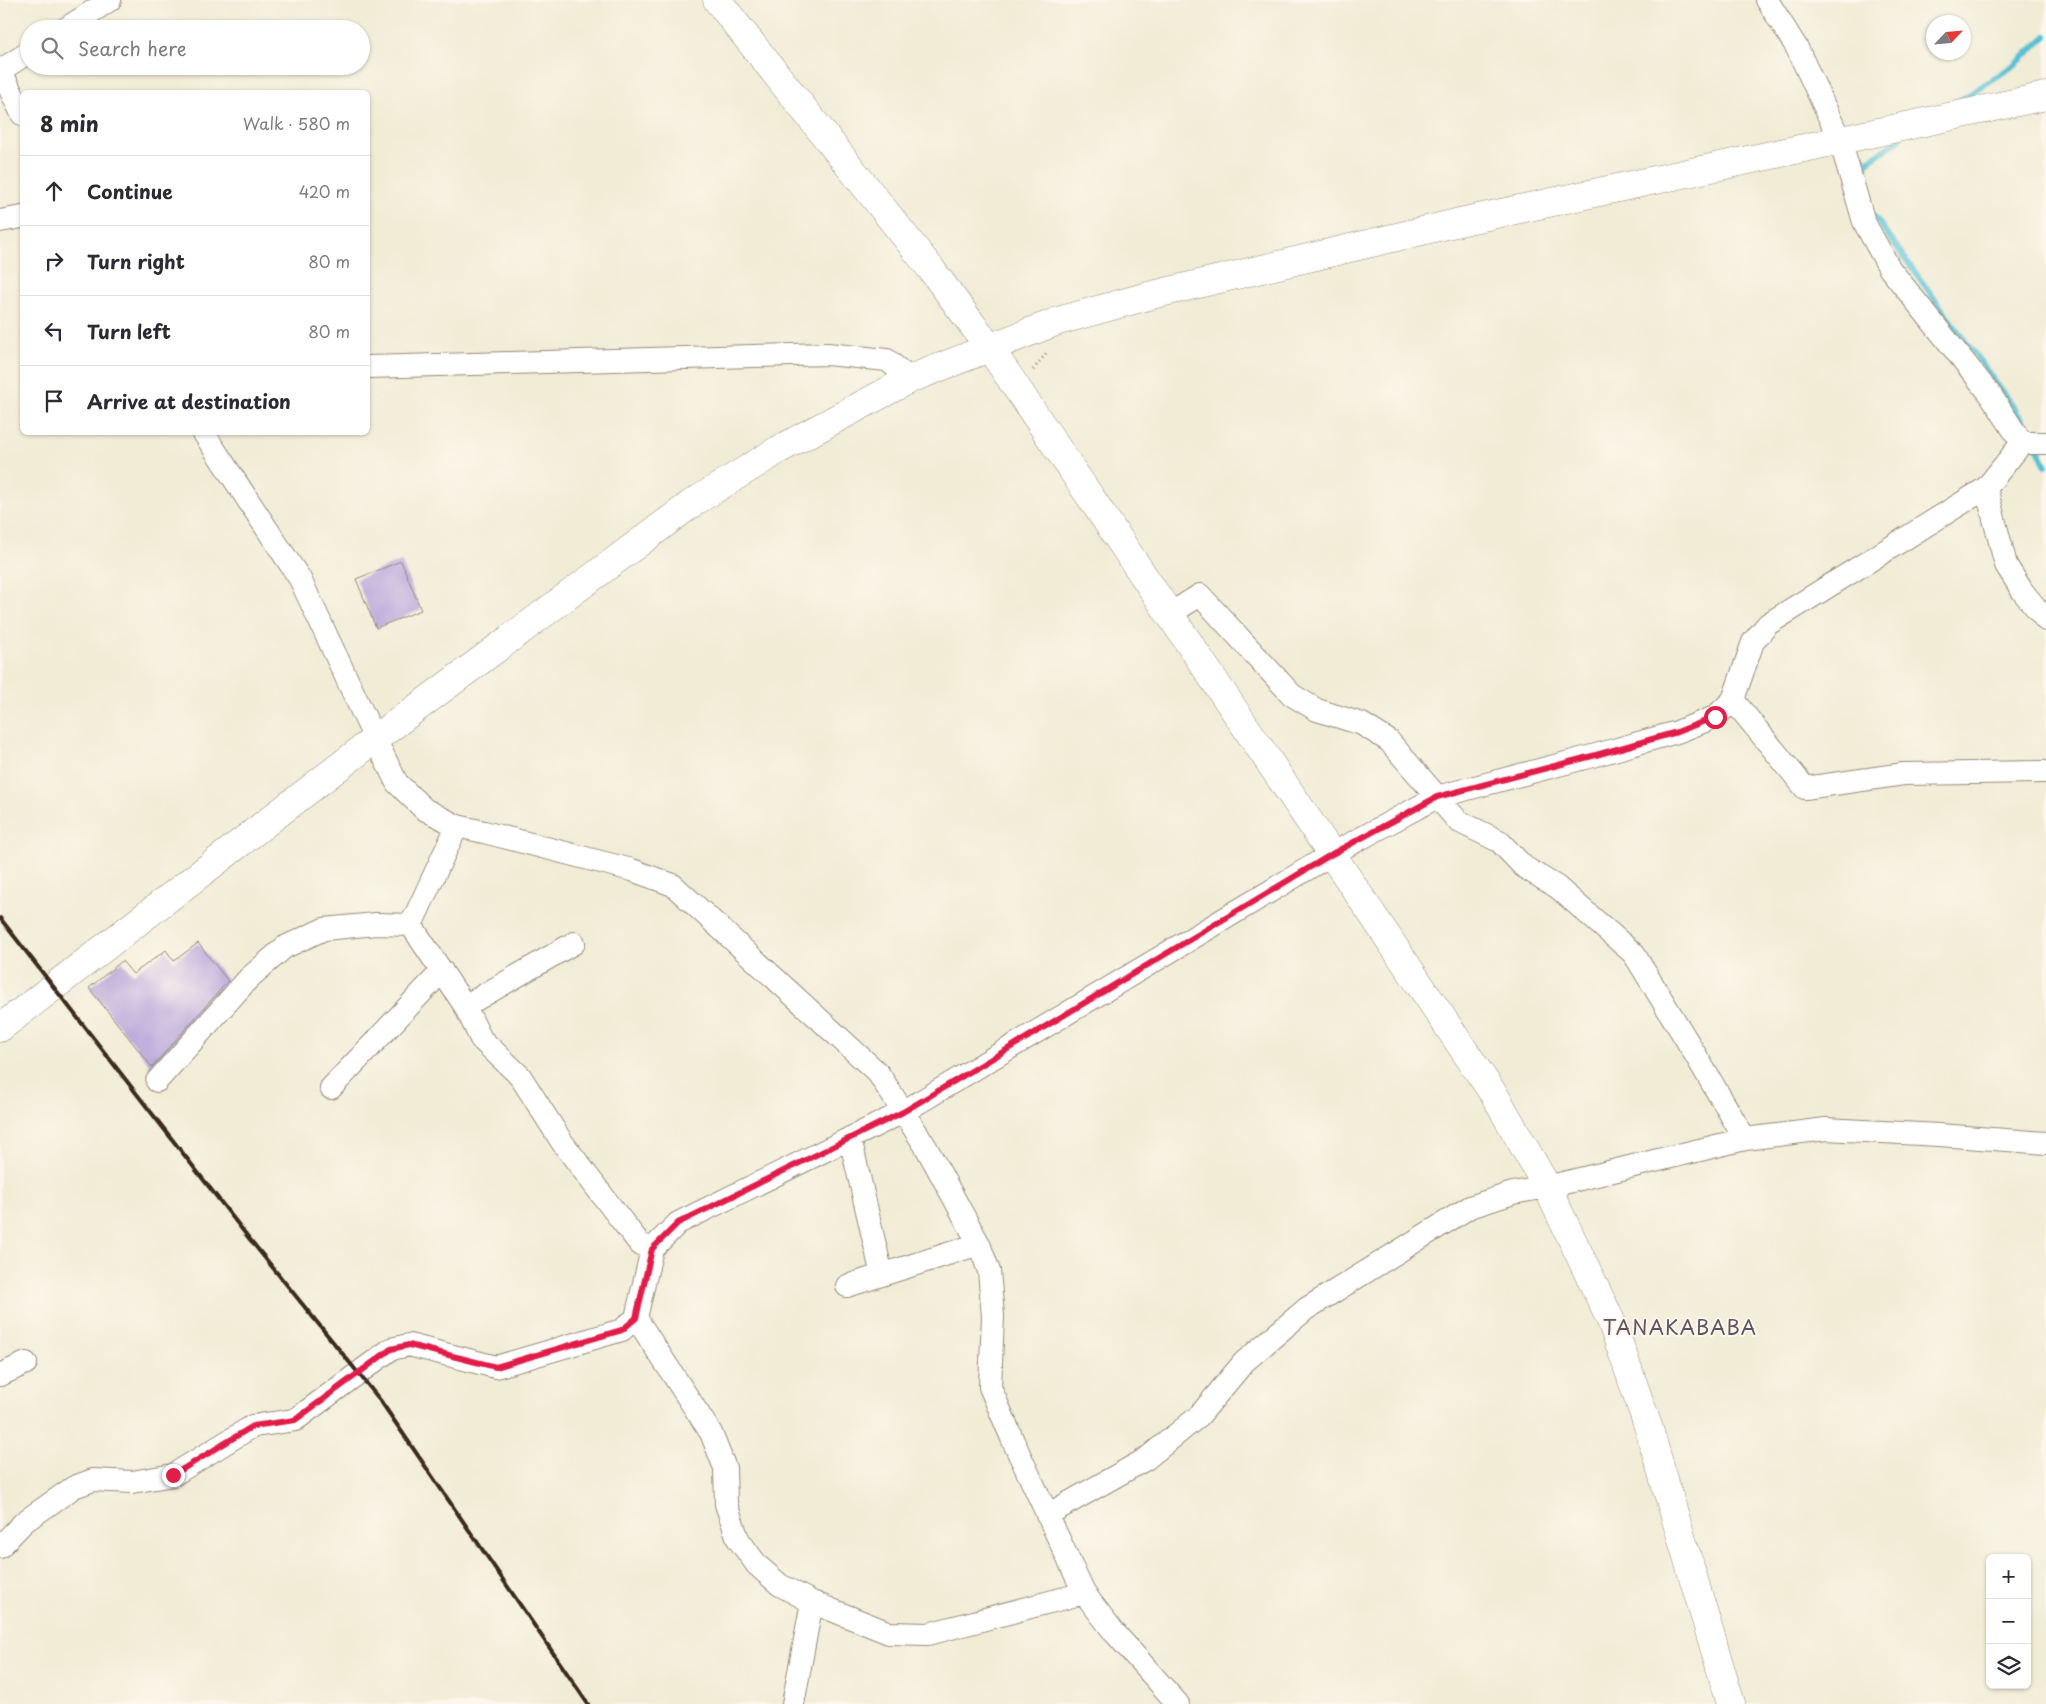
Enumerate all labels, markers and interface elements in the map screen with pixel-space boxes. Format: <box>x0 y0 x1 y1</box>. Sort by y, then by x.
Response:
north arrow <box>1926 15 1971 60</box>
search box <box>20 20 370 75</box>
icon: search <box>38 34 66 62</box>
text: Search here <box>78 34 187 62</box>
text: 8 min <box>40 107 99 139</box>
text: Walk · 580 m <box>243 111 350 135</box>
icon: ahead <box>40 177 68 205</box>
text: Continue <box>87 177 173 205</box>
text: 420 m <box>299 179 350 203</box>
icon: right <box>40 247 68 275</box>
text: Turn right <box>87 247 185 275</box>
text: 80 m <box>308 249 350 273</box>
icon: left <box>40 317 68 345</box>
text: Turn left <box>87 317 171 345</box>
text: 80 m <box>308 319 350 343</box>
icon: arrive <box>40 387 68 415</box>
text: Arrive at destination <box>87 387 291 415</box>
route start <box>1704 706 1727 729</box>
district label: TANAKABABA <box>1603 1312 1757 1342</box>
route end <box>162 1464 185 1487</box>
map controls <box>1986 1554 2031 1689</box>
button: + <box>1986 1554 2031 1599</box>
button: − <box>1986 1599 2031 1644</box>
button: layers <box>1986 1644 2031 1689</box>

